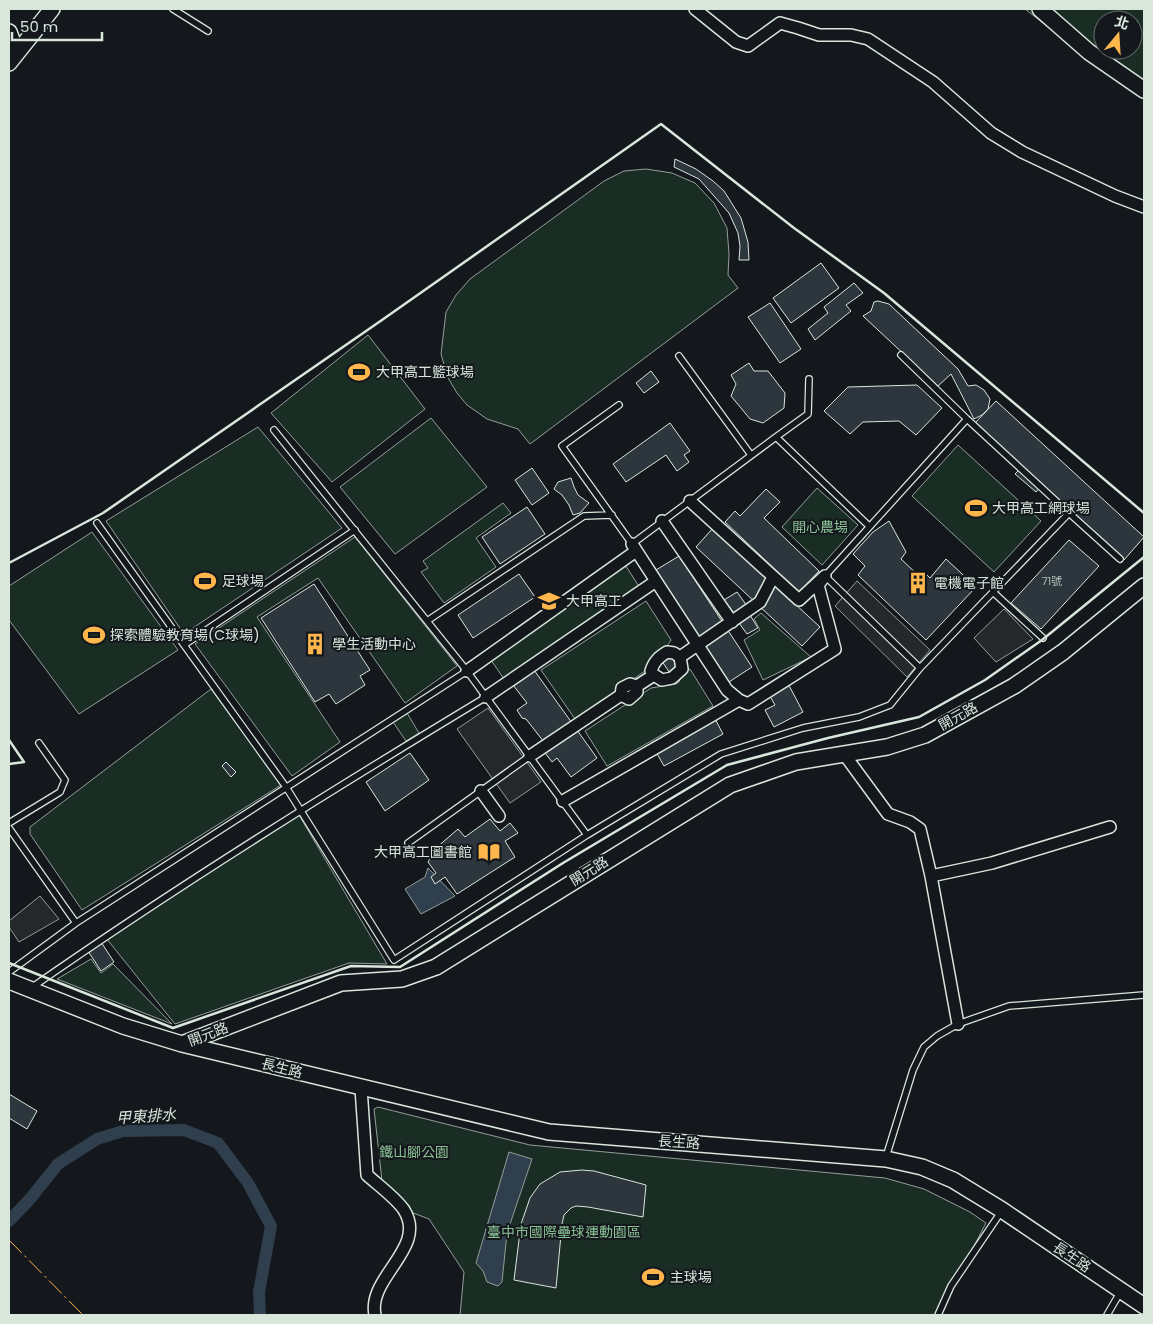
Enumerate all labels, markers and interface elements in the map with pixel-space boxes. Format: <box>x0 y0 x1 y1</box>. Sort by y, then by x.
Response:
scale bar <box>12 10 102 42</box>
north arrow <box>1093 10 1143 60</box>
text: 北 <box>1112 11 1132 34</box>
text: 50 m <box>20 16 58 37</box>
sports icon: 大甲高工籃球場 <box>346 359 372 385</box>
place label: 大甲高工籃球場 <box>376 362 474 382</box>
sports icon: 大甲高工網球場 <box>963 495 989 521</box>
place label: 大甲高工網球場 <box>992 498 1090 518</box>
park label: 開心農場 <box>792 517 848 537</box>
sports icon: 足球場 <box>192 568 218 594</box>
building icon: 電機電子館 <box>905 570 931 596</box>
place label: 足球場 <box>222 571 264 591</box>
place label: 電機電子館 <box>934 573 1004 593</box>
house number: 71號 <box>1042 573 1062 589</box>
school or university icon: 大甲高工 <box>536 588 562 614</box>
place label: 大甲高工 <box>566 591 622 611</box>
sports icon: 探索體驗教育場(C球場) <box>81 622 107 648</box>
place label: 探索體驗教育場(C球場) <box>110 625 260 645</box>
building icon: 學生活動中心 <box>302 631 328 657</box>
place label: 學生活動中心 <box>332 634 416 654</box>
street label: 開元路 <box>935 697 981 735</box>
library icon: 大甲高工圖書館 <box>476 839 502 865</box>
place label: 大甲高工圖書館 <box>374 842 472 862</box>
street label: 開元路 <box>566 851 612 891</box>
street label: 開元路 <box>185 1017 231 1051</box>
street label: 長生路 <box>259 1053 305 1083</box>
water label: 甲東排水 <box>115 1103 178 1129</box>
street label: 長生路 <box>657 1131 701 1153</box>
park label: 鐵山腳公園 <box>379 1142 449 1162</box>
park label: 臺中市國際壘球運動園區 <box>487 1222 641 1242</box>
street label: 長生路 <box>1049 1237 1095 1277</box>
sports icon: 主球場 <box>640 1264 666 1290</box>
place label: 主球場 <box>670 1267 712 1287</box>

